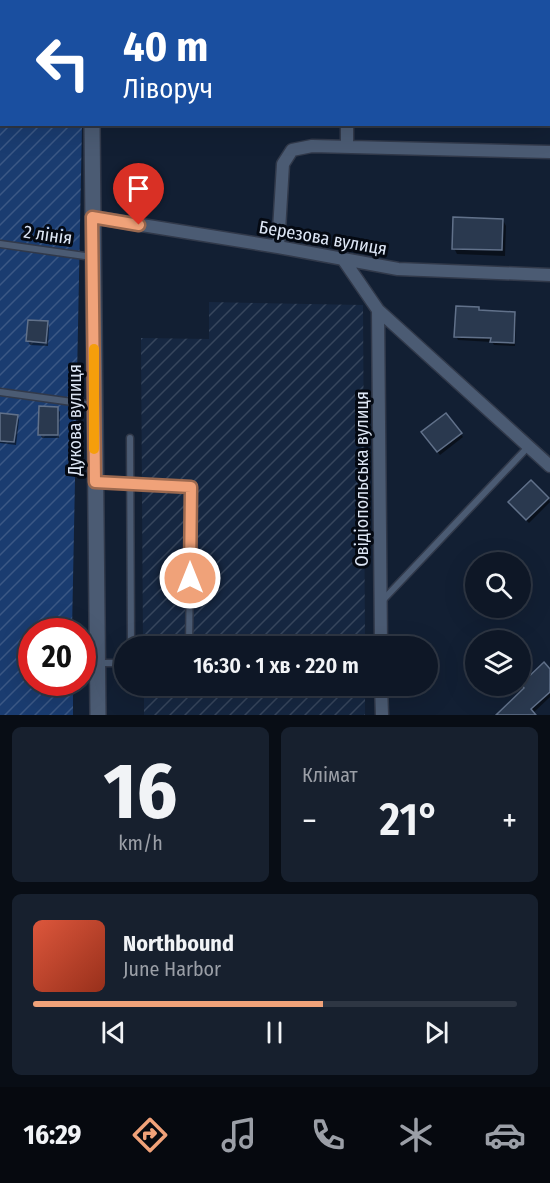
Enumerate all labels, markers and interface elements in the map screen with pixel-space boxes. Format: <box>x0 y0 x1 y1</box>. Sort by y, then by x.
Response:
text: 40 m <box>123 22 208 72</box>
icon: left <box>24 24 102 102</box>
text: Ліворуч <box>123 73 213 105</box>
pin <box>113 163 164 225</box>
icon: arrive <box>122 172 155 205</box>
street label: Березова вулиця <box>257 216 389 260</box>
street label: 2 лінія <box>22 221 74 249</box>
street label: Дукова вулиця <box>64 364 86 477</box>
street label: Овідіопольська вулиця <box>351 391 373 567</box>
position arrow <box>158 546 222 610</box>
map controls <box>465 552 531 696</box>
button: search <box>465 552 531 618</box>
speed limit sign: 20 <box>18 618 96 696</box>
button: layers <box>465 630 531 696</box>
text: 16:30 · 1 хв · 220 m <box>193 652 359 679</box>
text: 16 <box>104 745 177 839</box>
text: Клімат <box>302 763 358 787</box>
text: 21° <box>380 793 439 847</box>
text: − <box>302 801 317 841</box>
text: + <box>502 801 517 841</box>
text: km/h <box>118 831 163 855</box>
text: Northbound <box>123 930 234 957</box>
text: June Harbor <box>123 957 221 981</box>
icon: previous <box>97 1016 130 1049</box>
icon: pause <box>258 1016 291 1049</box>
icon: next <box>420 1016 453 1049</box>
icon: directions <box>129 1114 171 1156</box>
icon: music <box>218 1114 260 1156</box>
icon: phone <box>307 1114 349 1156</box>
icon: climate <box>395 1114 437 1156</box>
icon: car <box>484 1114 526 1156</box>
text: 16:29 <box>23 1119 82 1151</box>

